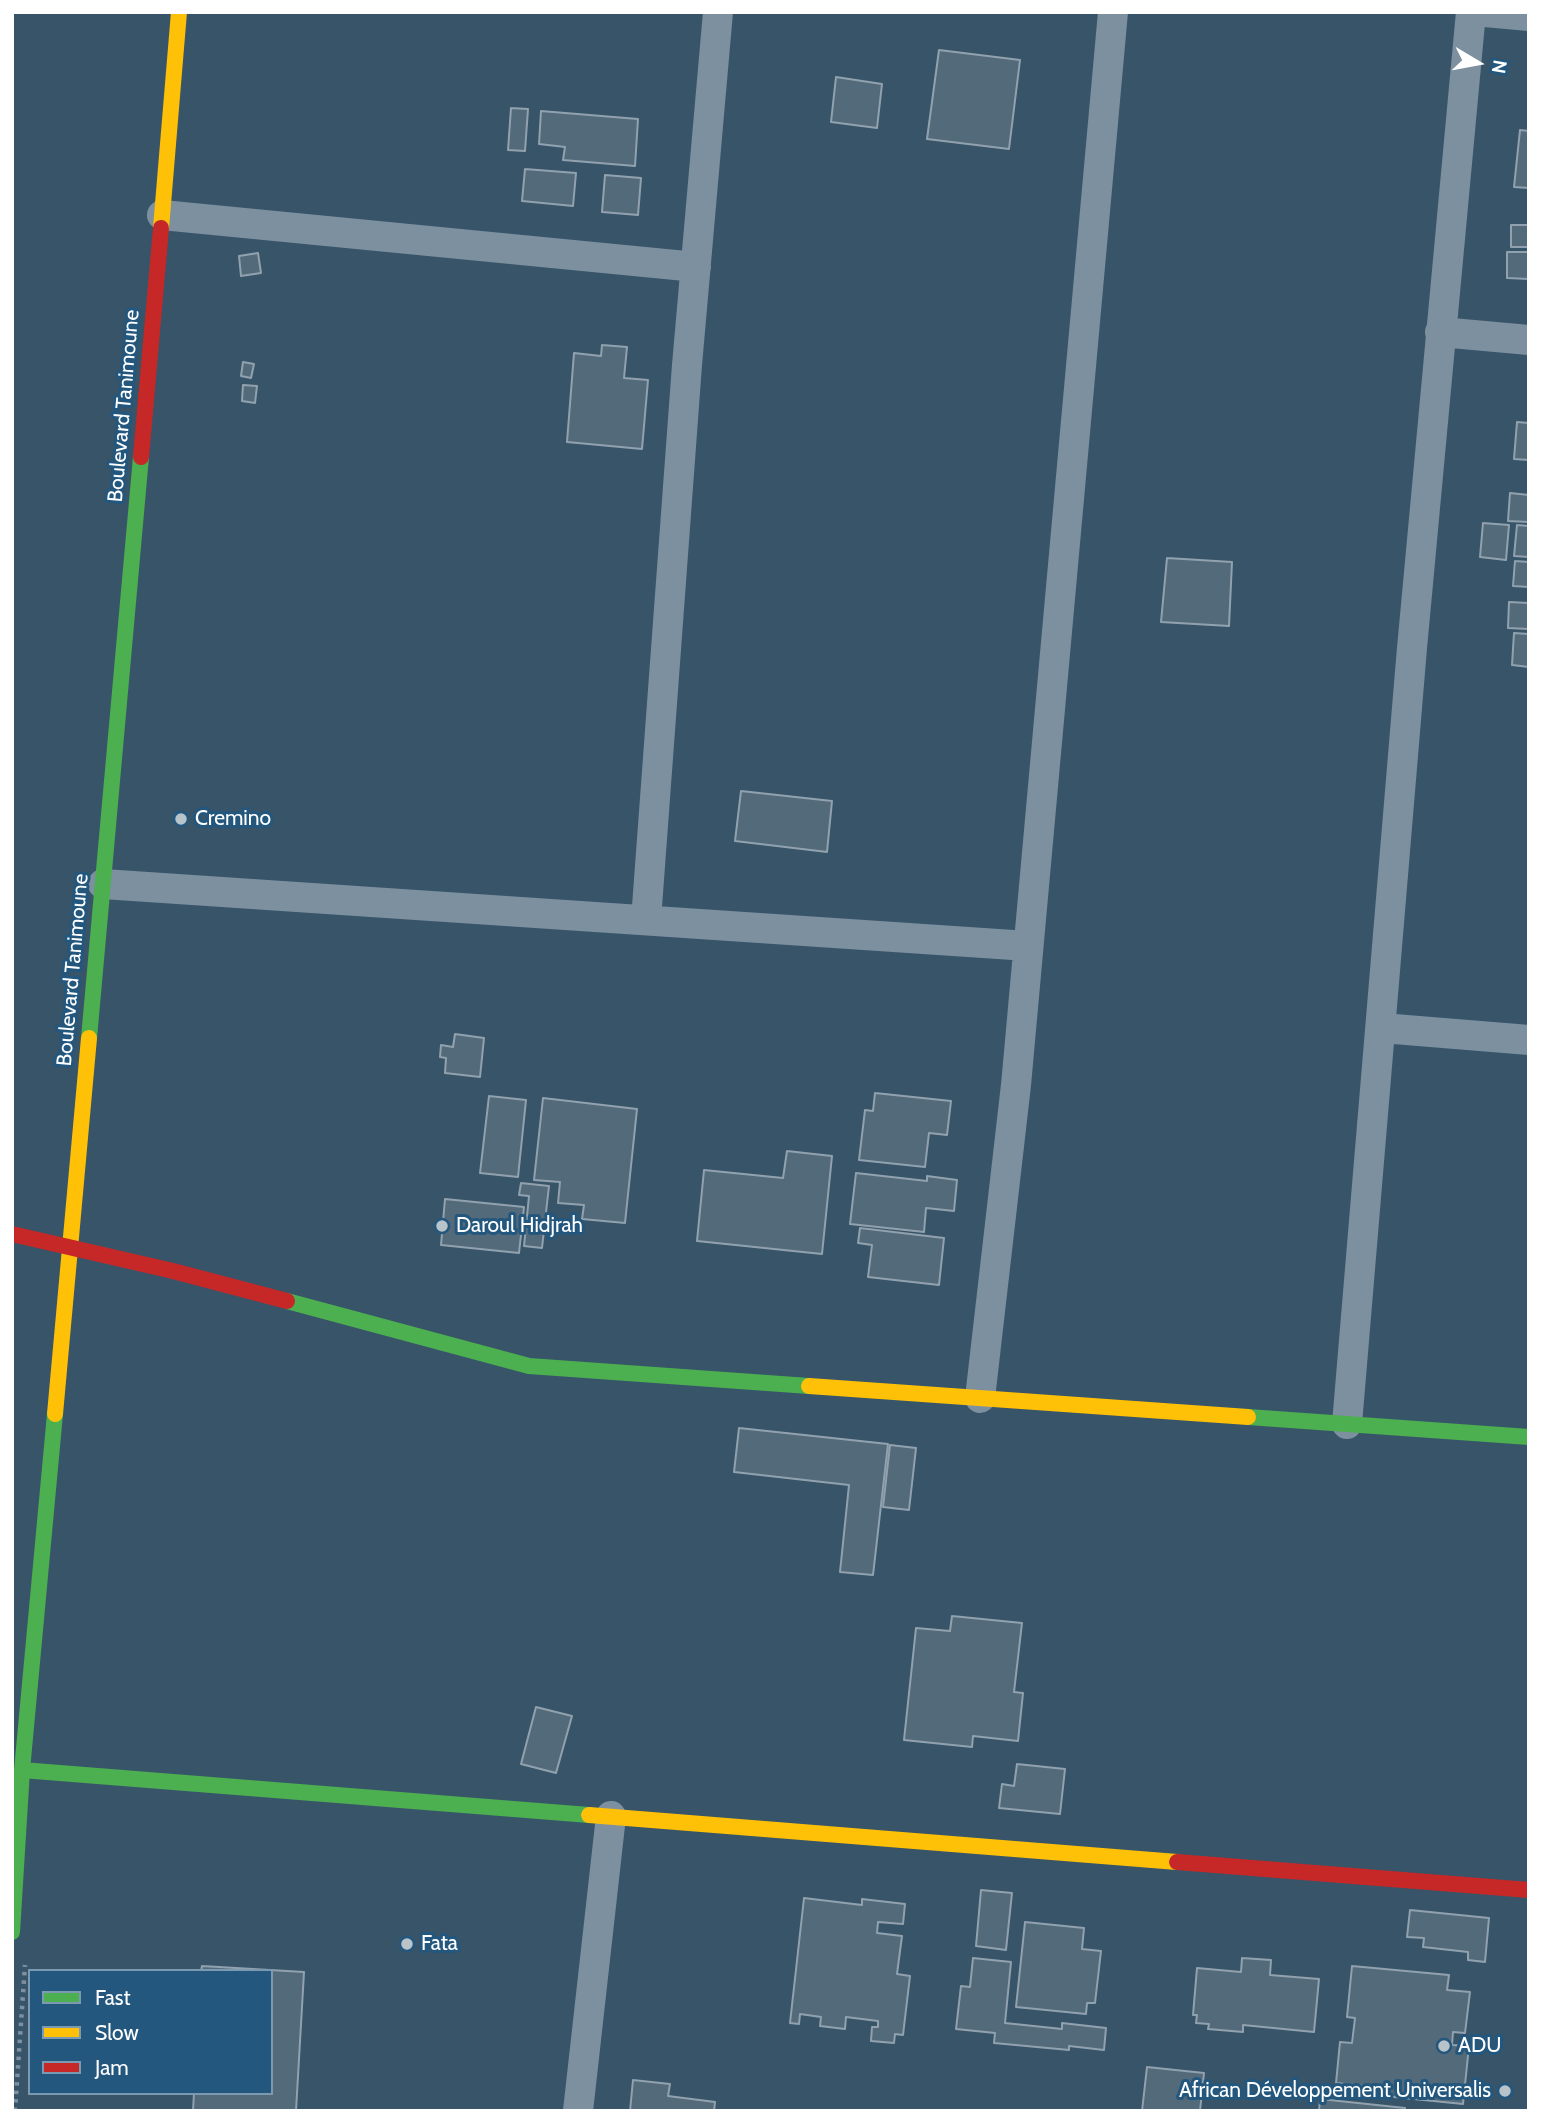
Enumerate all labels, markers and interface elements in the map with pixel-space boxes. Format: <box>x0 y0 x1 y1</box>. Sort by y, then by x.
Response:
north arrow <box>1443 28 1513 98</box>
text: N <box>1487 58 1512 75</box>
street label: Boulevard Tanimoune <box>103 309 145 503</box>
place label: Cremino <box>195 806 271 832</box>
marker: Cremino <box>173 811 189 827</box>
street label: Boulevard Tanimoune <box>52 873 94 1067</box>
place label: Daroul Hidjrah <box>456 1213 583 1239</box>
marker: Daroul Hidjrah <box>434 1218 450 1234</box>
place label: Fata <box>421 1931 458 1957</box>
marker: Fata <box>399 1936 415 1952</box>
legend <box>28 1969 273 2095</box>
text: Fast <box>95 1985 131 2010</box>
text: Slow <box>95 2020 139 2045</box>
place label: ADU <box>1458 2033 1501 2059</box>
marker: ADU <box>1436 2038 1452 2054</box>
text: Jam <box>95 2055 129 2080</box>
place label: African Développement Universalis <box>1179 2078 1491 2104</box>
marker: African Développement Universalis <box>1497 2083 1513 2099</box>

